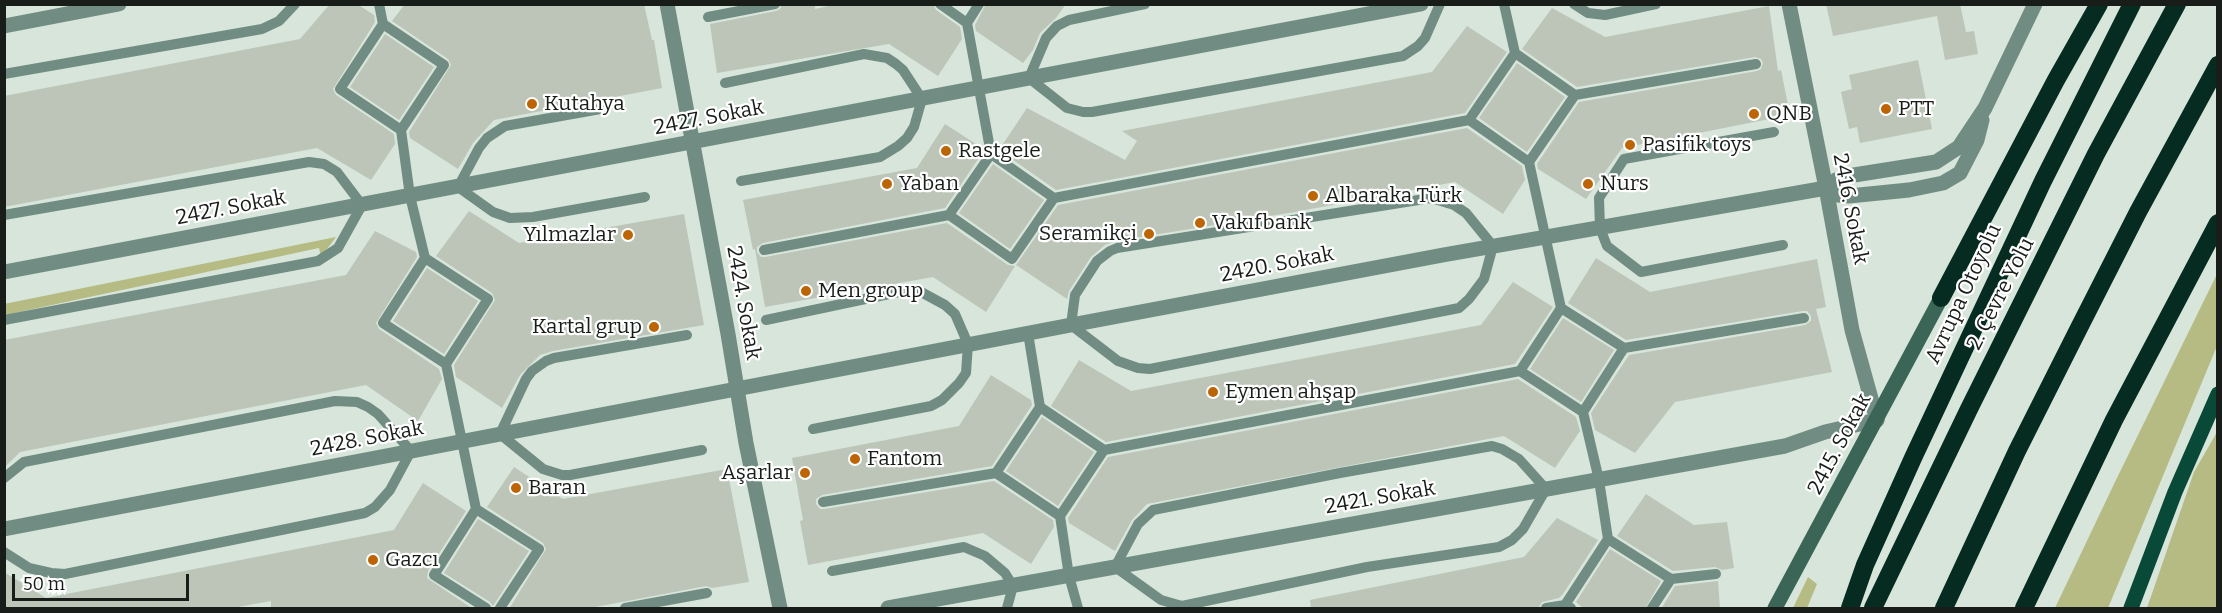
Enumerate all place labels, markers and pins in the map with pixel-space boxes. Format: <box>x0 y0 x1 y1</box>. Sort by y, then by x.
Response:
place label: Kutahya <box>544 91 625 117</box>
place label: PTT <box>1898 96 1934 122</box>
marker: Kutahya <box>525 97 539 111</box>
place label: QNB <box>1766 101 1812 127</box>
marker: PTT <box>1879 102 1893 116</box>
marker: QNB <box>1747 107 1761 121</box>
place label: Pasifik toys <box>1642 132 1751 158</box>
place label: Rastgele <box>958 138 1041 164</box>
marker: Pasifik toys <box>1623 138 1637 152</box>
marker: Rastgele <box>939 144 953 158</box>
place label: Yaban <box>899 171 959 197</box>
place label: Nurs <box>1600 171 1649 197</box>
marker: Yaban <box>880 177 894 191</box>
marker: Nurs <box>1581 177 1595 191</box>
place label: Albaraka Türk <box>1325 183 1462 209</box>
marker: Albaraka Türk <box>1306 189 1320 203</box>
place label: Vakıfbank <box>1212 210 1311 236</box>
marker: Vakıfbank <box>1193 216 1207 230</box>
place label: Seramikçi <box>1039 221 1137 247</box>
place label: Yılmazlar <box>523 222 616 248</box>
marker: Seramikçi <box>1142 227 1156 241</box>
marker: Yılmazlar <box>621 228 635 242</box>
place label: Men group <box>818 278 923 304</box>
marker: Men group <box>799 284 813 298</box>
place label: Kartal grup <box>532 314 642 340</box>
marker: Kartal grup <box>647 320 661 334</box>
place label: Eymen ahşap <box>1225 379 1356 405</box>
marker: Eymen ahşap <box>1206 385 1220 399</box>
place label: Fantom <box>867 446 942 472</box>
marker: Fantom <box>848 452 862 466</box>
place label: Aşarlar <box>721 460 793 486</box>
marker: Aşarlar <box>798 466 812 480</box>
place label: Baran <box>528 475 586 501</box>
marker: Baran <box>509 481 523 495</box>
place label: Gazcı <box>385 547 439 573</box>
marker: Gazcı <box>366 553 380 567</box>

